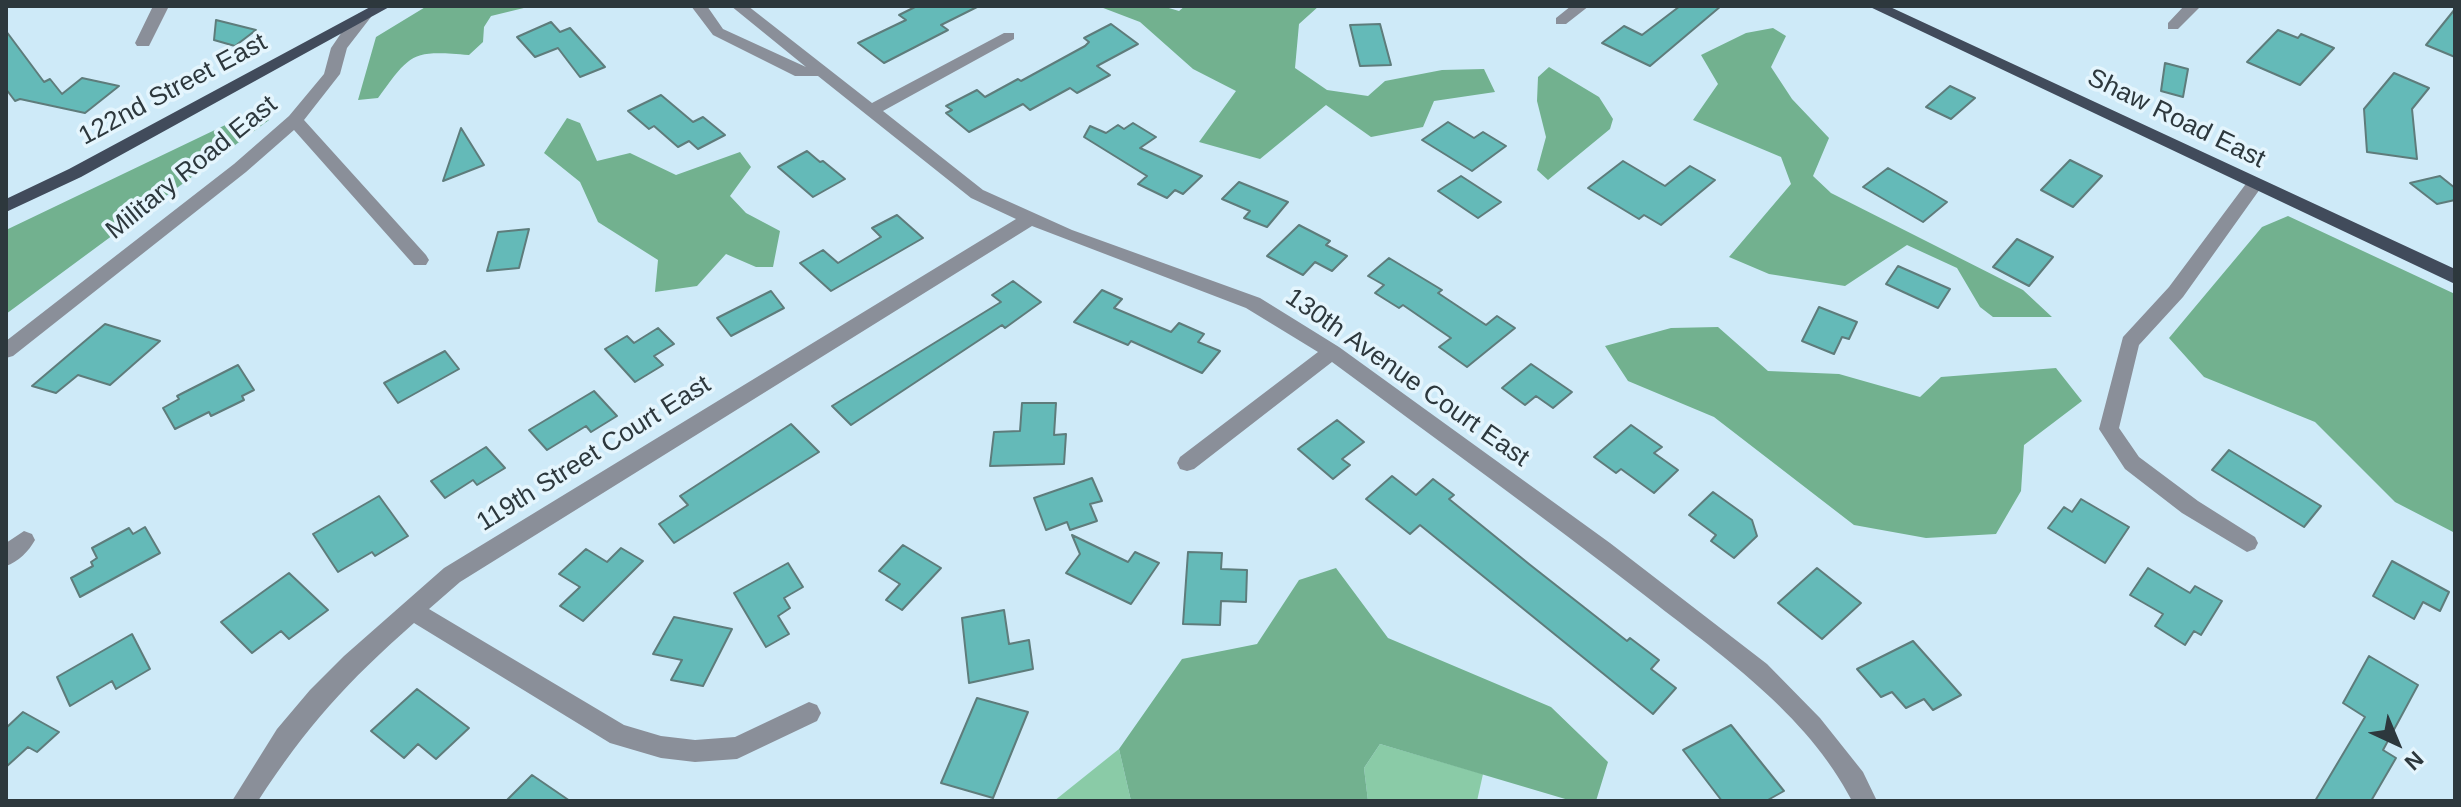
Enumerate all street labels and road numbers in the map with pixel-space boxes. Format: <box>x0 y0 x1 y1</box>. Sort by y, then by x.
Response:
street label: 122nd Street East <box>74 27 272 153</box>
street label: Shaw Road East <box>2082 63 2270 175</box>
street label: Military Road East <box>100 89 284 247</box>
street label: 130th Avenue Court East <box>1279 282 1535 474</box>
street label: 119th Street Court East <box>471 369 717 539</box>

